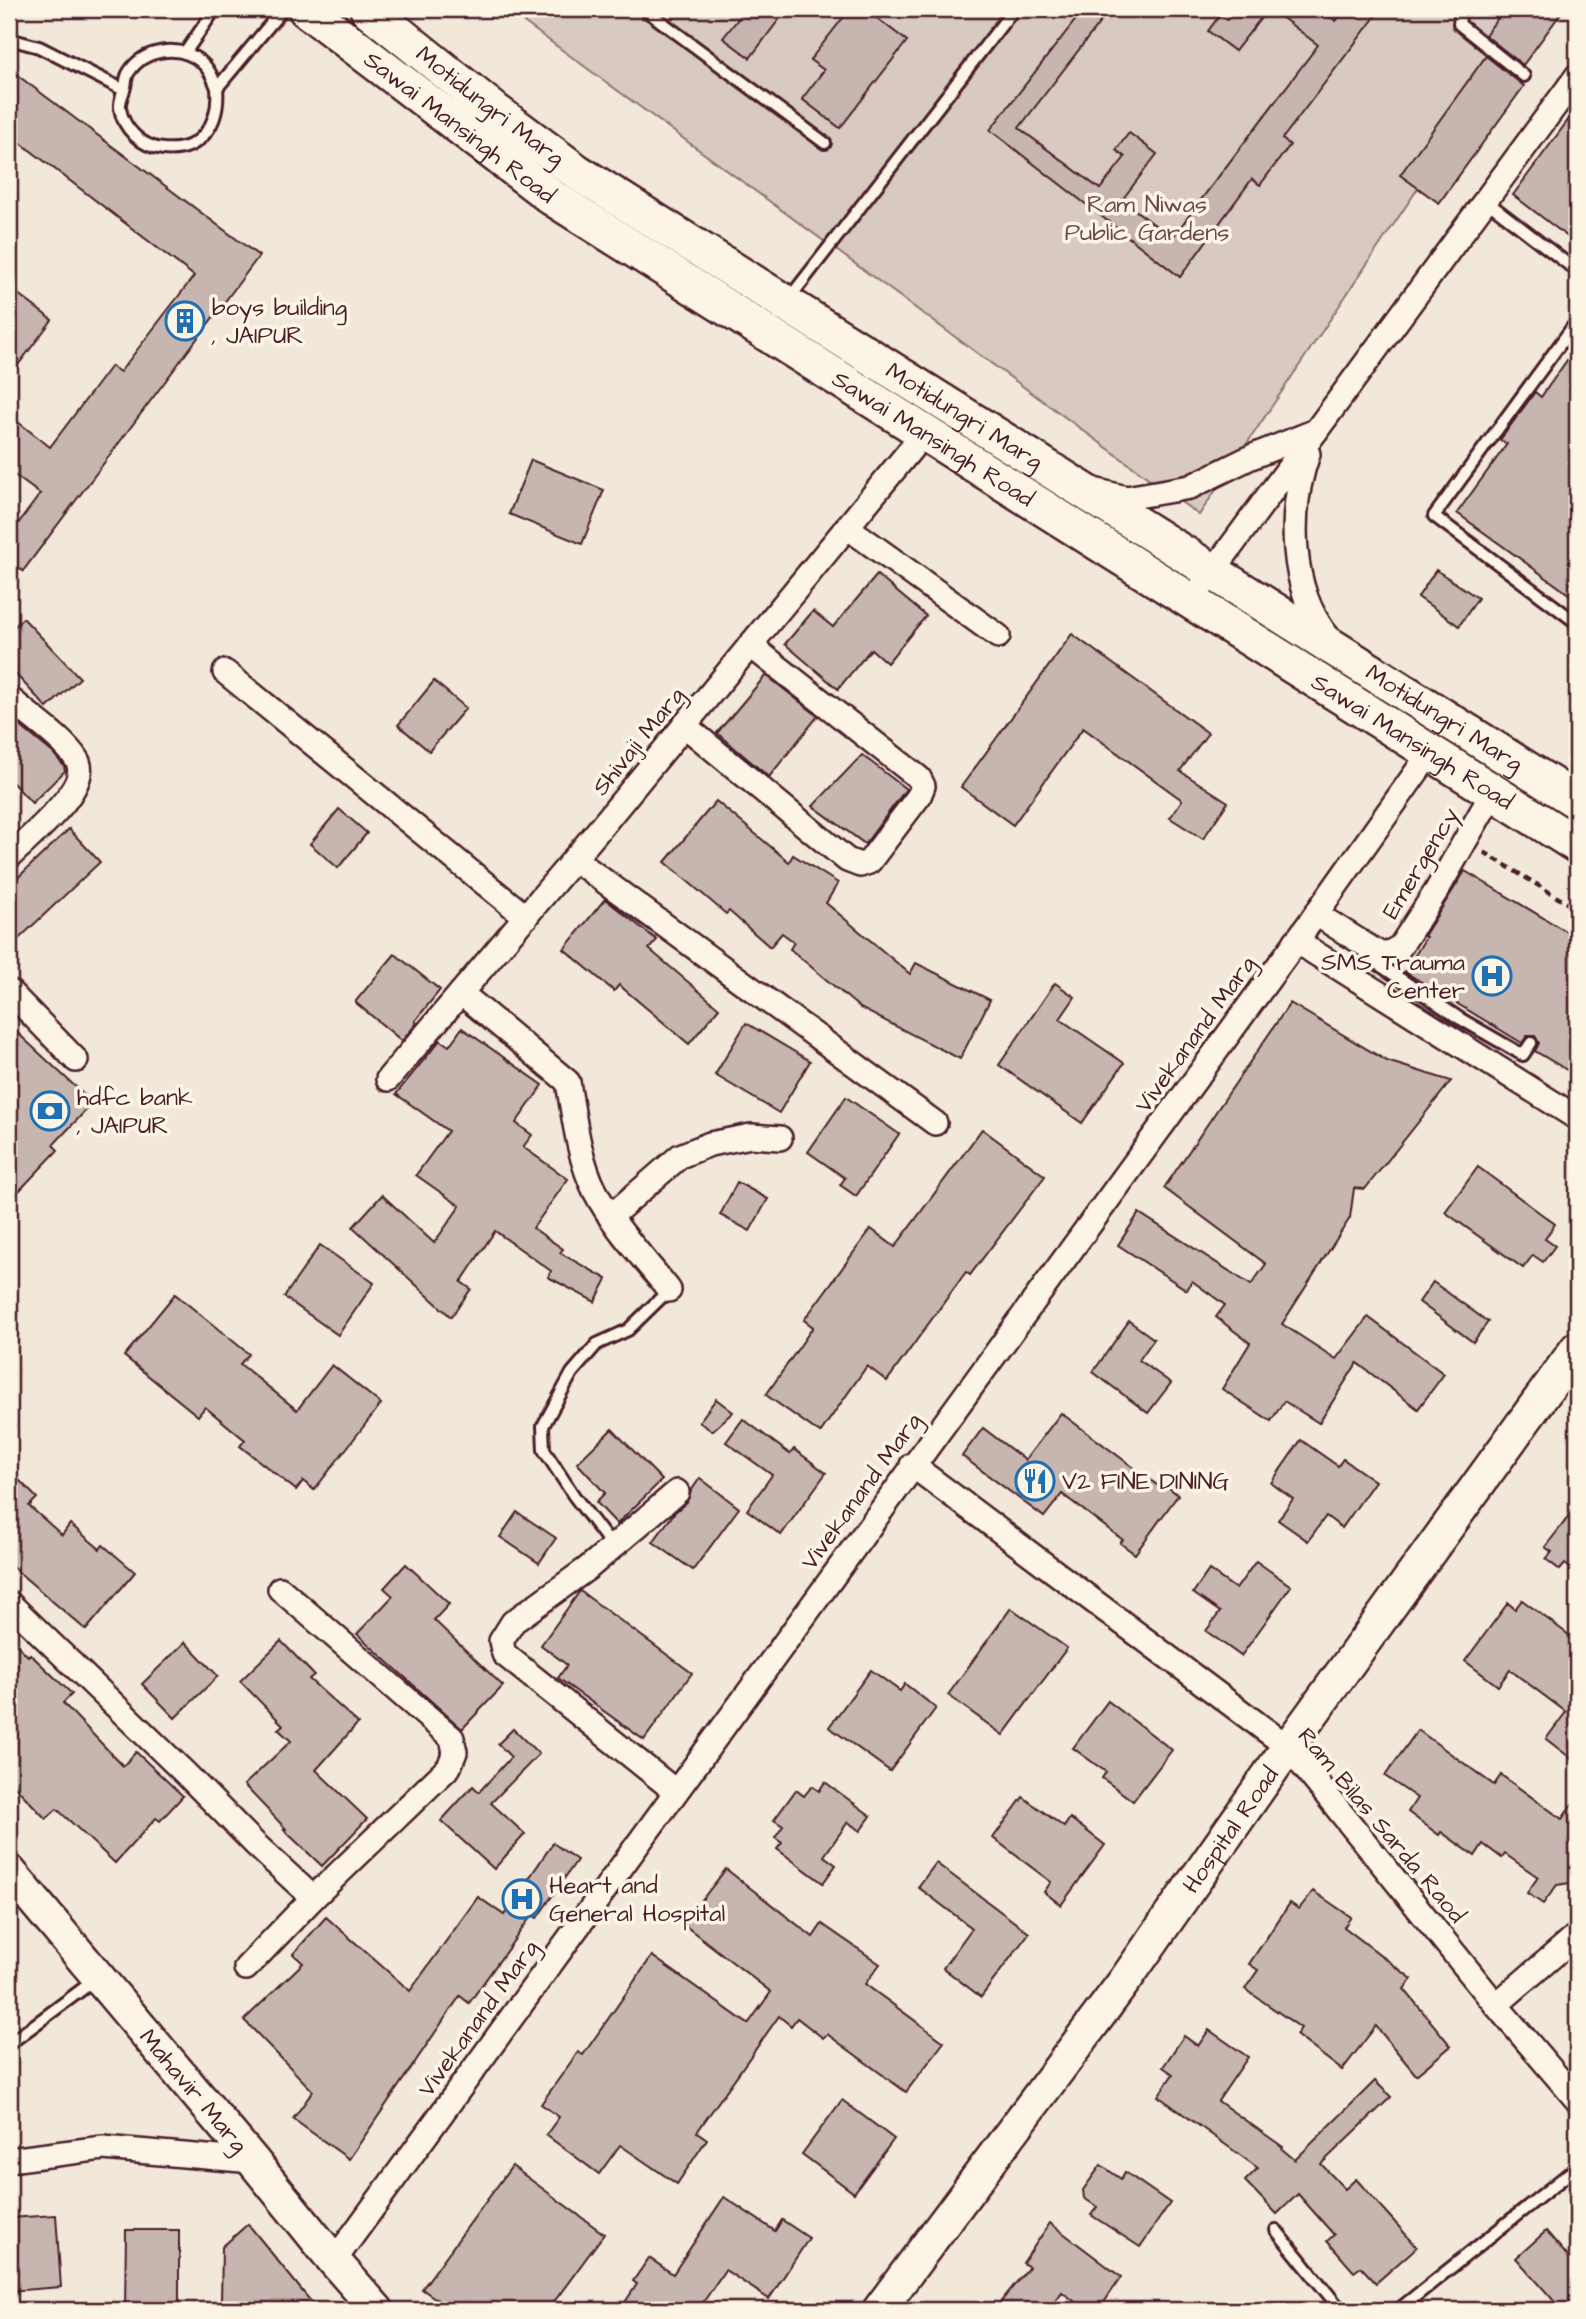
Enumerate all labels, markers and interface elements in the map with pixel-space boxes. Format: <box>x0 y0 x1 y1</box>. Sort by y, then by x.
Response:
street label: Motidungri Marg <box>408 38 571 176</box>
street label: Sawai Mansingh Road <box>356 43 562 212</box>
park label: Ram Niwas Public Gardens <box>1065 188 1229 250</box>
place label: boys building , JAIPUR <box>211 291 347 353</box>
building icon: boys building , JAIPUR <box>164 300 206 342</box>
street label: Motidungri Marg <box>879 354 1049 480</box>
street label: Sawai Mansingh Road <box>825 363 1041 516</box>
street label: Motidungri Marg <box>1359 656 1529 782</box>
street label: Sawai Mansingh Road <box>1305 665 1520 819</box>
street label: Shivaji Marg <box>584 680 694 804</box>
street label: Emergency <box>1374 801 1468 926</box>
place label: SMS Trauma Center <box>1321 946 1465 1008</box>
street label: Vivekanand Marg <box>1127 949 1265 1121</box>
hospital icon: SMS Trauma Center <box>1471 955 1513 997</box>
place label: hdfc bank , JAIPUR <box>76 1081 193 1143</box>
bank icon: hdfc bank , JAIPUR <box>29 1090 71 1132</box>
street label: Vivekanand Marg <box>793 1406 931 1578</box>
restaurant icon: V2 FINE DINING <box>1014 1460 1056 1502</box>
place label: V2 FINE DINING <box>1062 1465 1229 1499</box>
street label: Ram Bilas Sarda Raod <box>1289 1720 1473 1931</box>
street label: Hospital Road <box>1175 1760 1287 1901</box>
place label: Heart and General Hospital <box>549 1869 725 1931</box>
hospital icon: Heart and General Hospital <box>501 1878 543 1920</box>
street label: Vivekanand Marg <box>410 1933 548 2105</box>
street label: Mahavir Marg <box>131 2022 255 2161</box>

